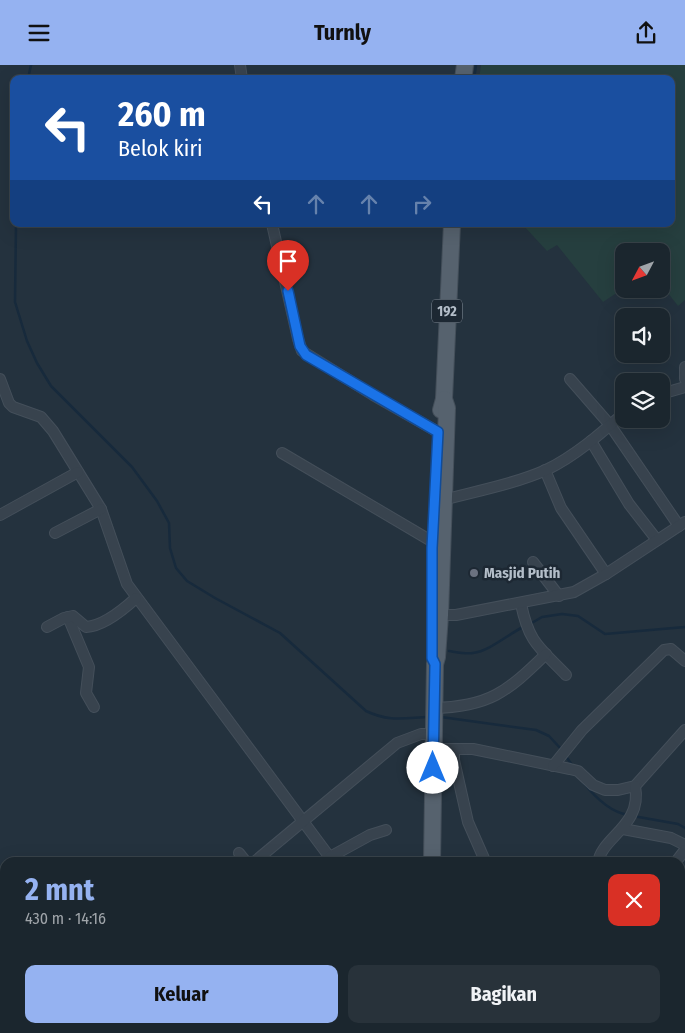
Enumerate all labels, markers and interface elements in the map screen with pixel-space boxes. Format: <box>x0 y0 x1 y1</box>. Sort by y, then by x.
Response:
icon: menu <box>25 19 53 47</box>
text: Turnly <box>314 19 371 46</box>
icon: share <box>632 19 660 47</box>
text: 260 m <box>118 93 206 135</box>
icon: left <box>35 95 100 160</box>
text: Belok kiri <box>118 135 203 162</box>
icon: left <box>249 190 277 218</box>
icon: ahead <box>302 190 330 218</box>
icon: ahead <box>355 190 383 218</box>
icon: right <box>408 190 436 218</box>
pin <box>267 240 309 291</box>
north arrow <box>615 243 670 297</box>
map controls <box>615 243 670 428</box>
icon: arrive <box>274 247 302 275</box>
road number: 192 <box>432 300 462 323</box>
button: sound <box>615 308 670 363</box>
button: layers <box>615 373 670 428</box>
place label: Masjid Putih <box>484 564 561 582</box>
marker: Masjid Putih <box>468 567 480 579</box>
position arrow <box>406 741 458 793</box>
text: 2 mnt <box>25 872 94 908</box>
button: close <box>608 874 660 926</box>
text: 430 m · 14:16 <box>25 909 106 928</box>
button: Keluar <box>25 965 338 1023</box>
button: Bagikan <box>348 965 660 1023</box>

